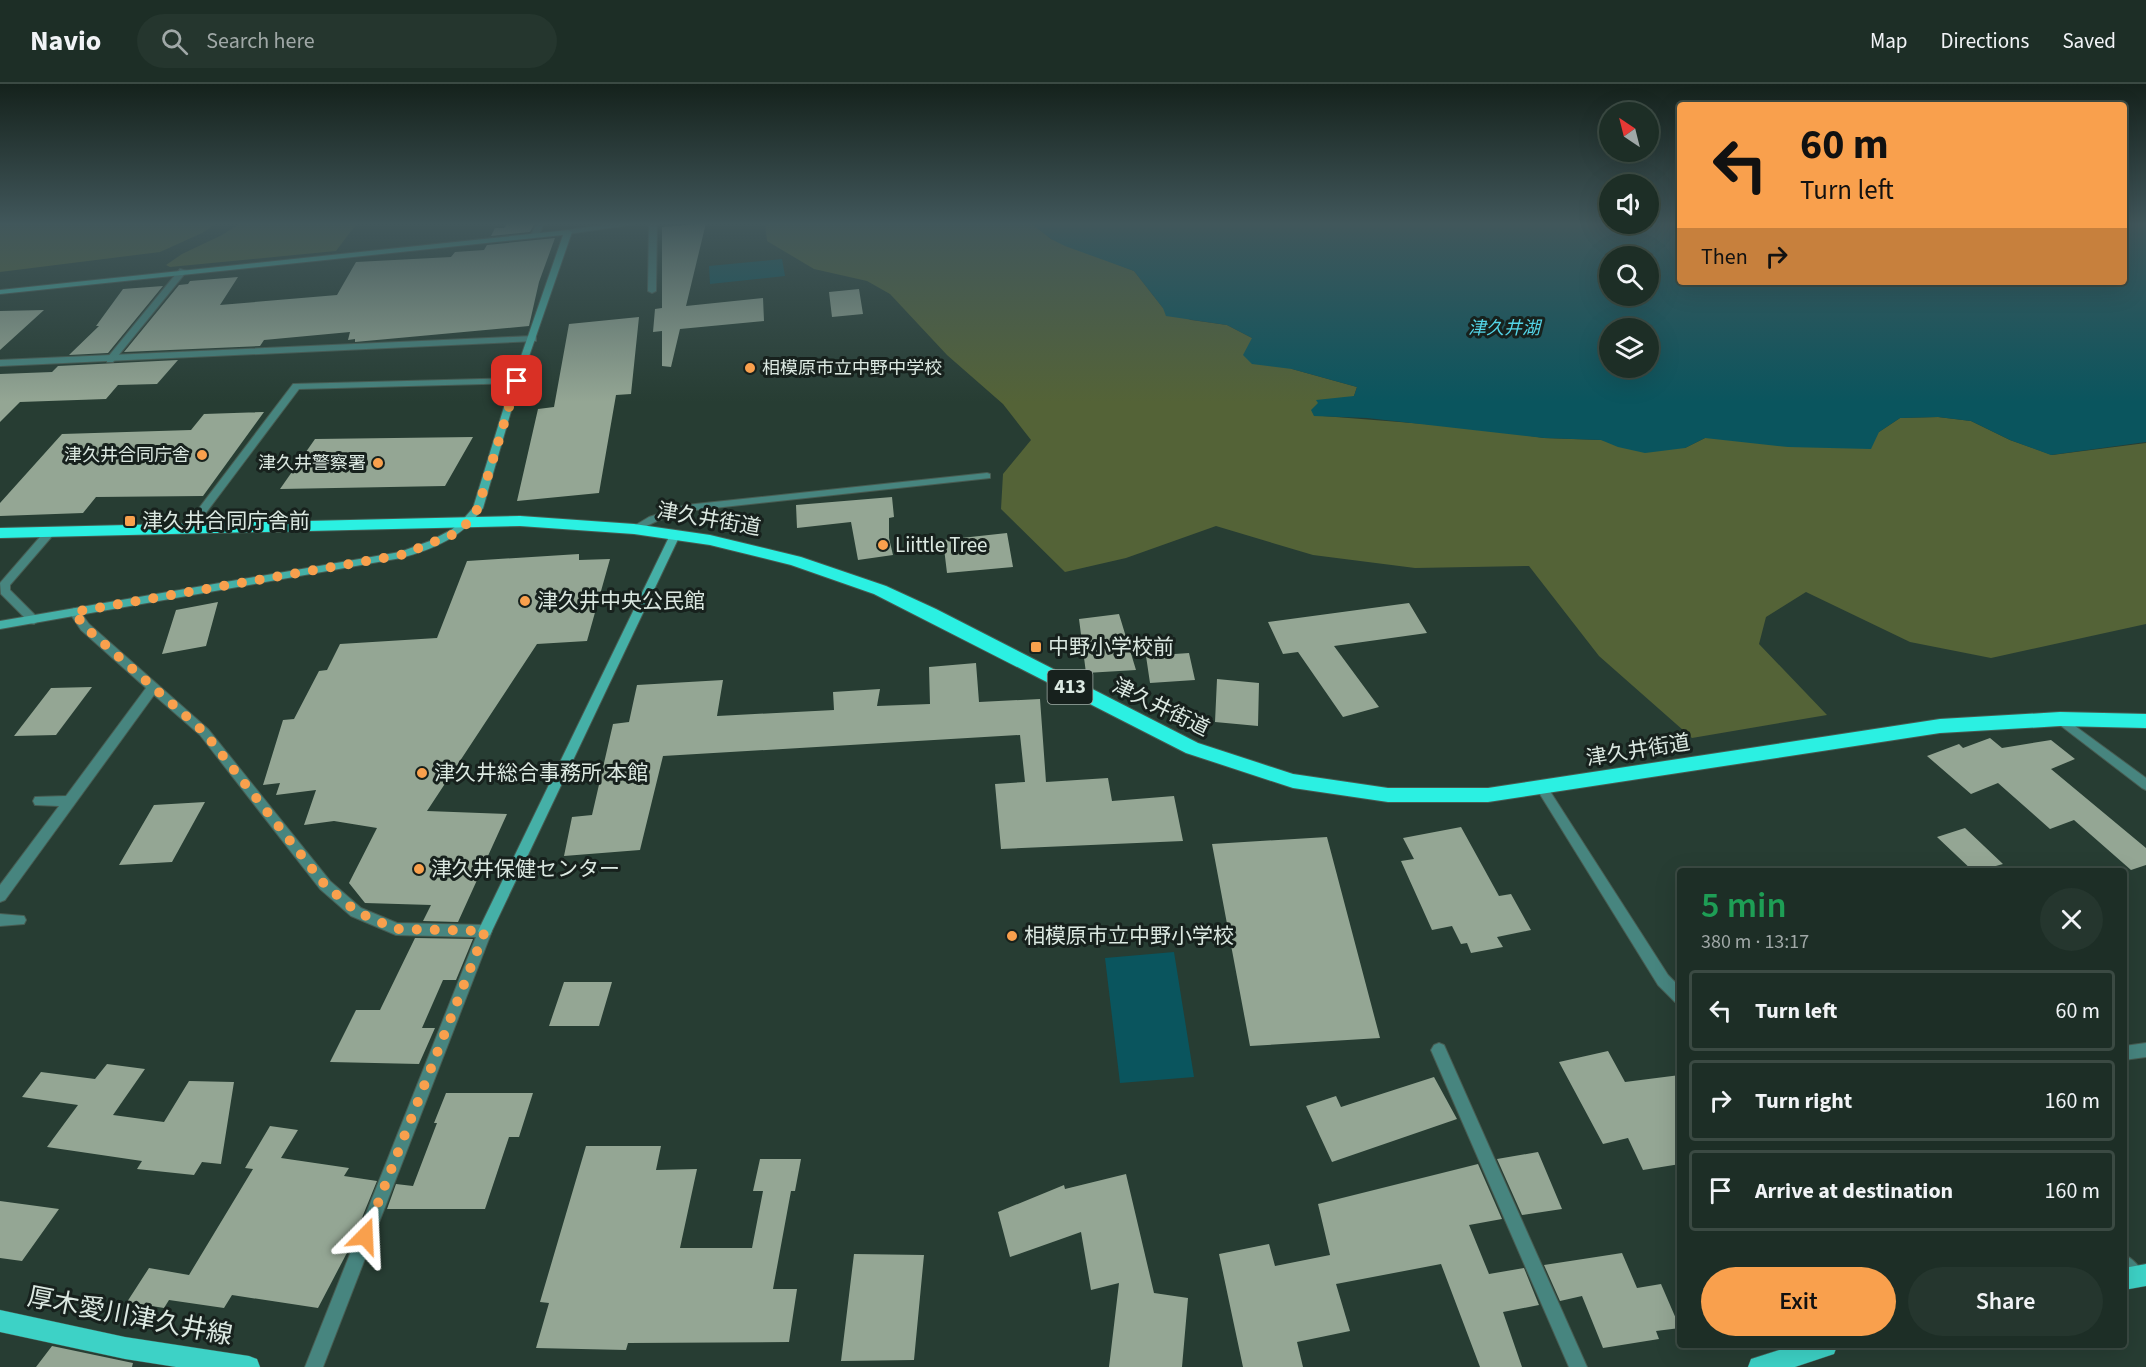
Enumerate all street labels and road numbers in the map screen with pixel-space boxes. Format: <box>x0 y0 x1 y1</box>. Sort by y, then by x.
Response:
street label: 津久井街道 <box>655 495 763 543</box>
road number: 413 <box>1048 670 1092 704</box>
street label: 津久井街道 <box>1107 671 1215 743</box>
street label: 津久井街道 <box>1584 727 1692 773</box>
street label: 厚木愛川津久井線 <box>24 1278 236 1354</box>

